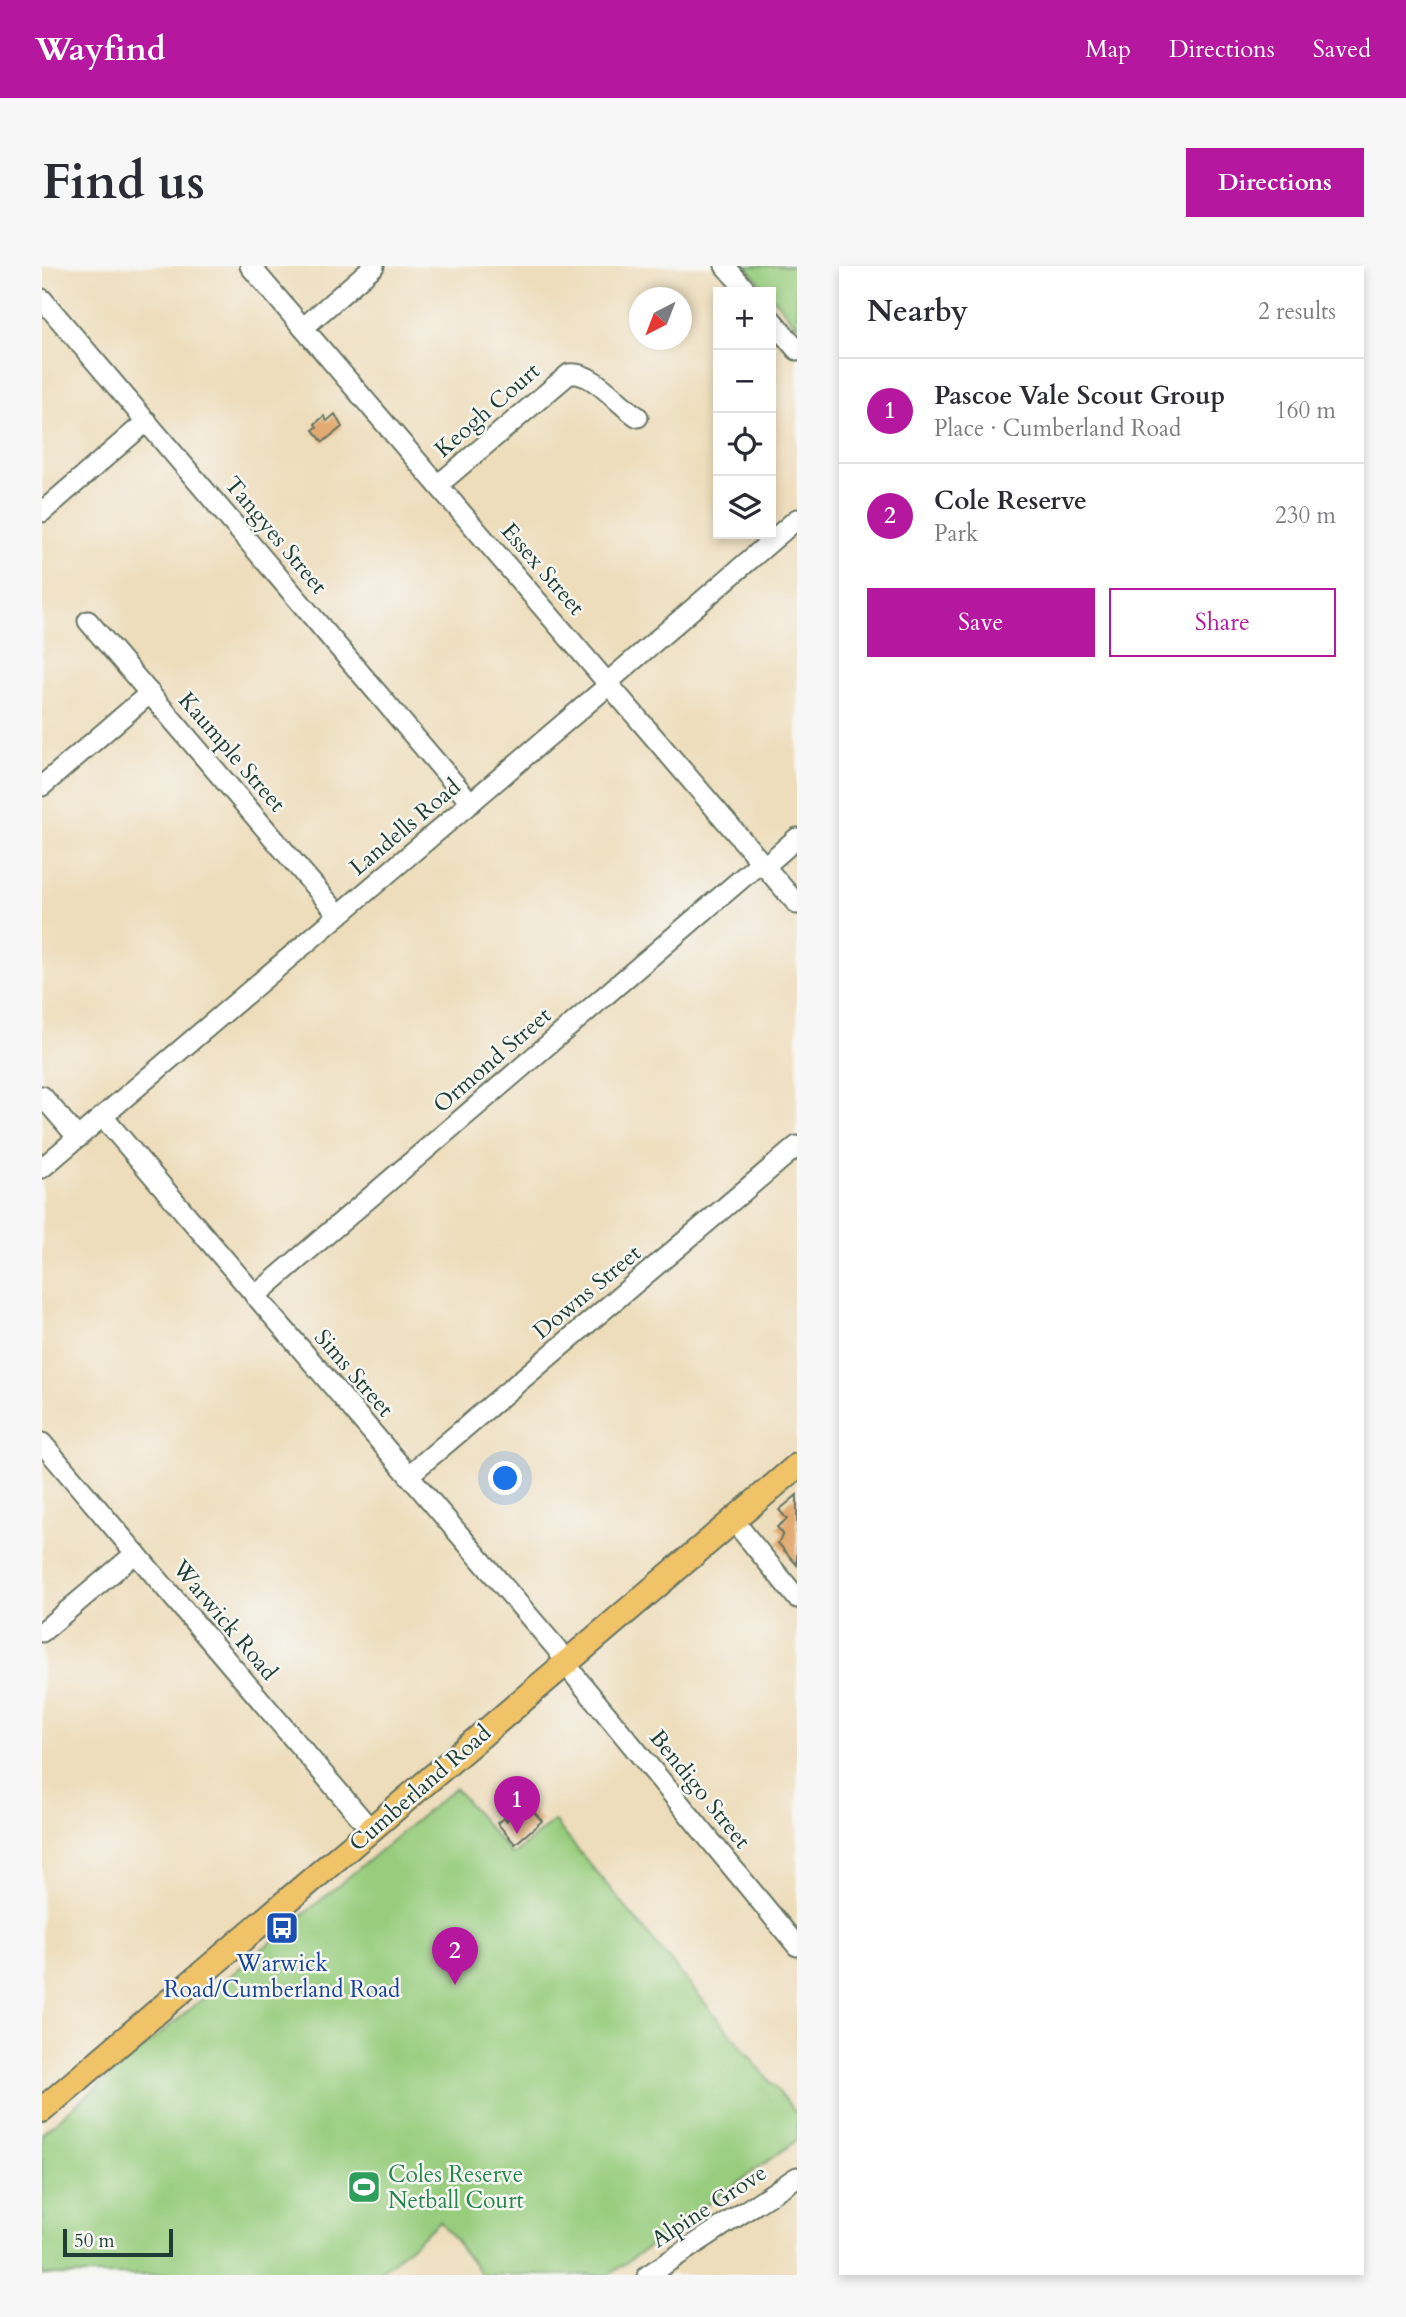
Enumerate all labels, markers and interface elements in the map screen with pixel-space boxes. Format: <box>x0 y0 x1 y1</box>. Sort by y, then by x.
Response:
text: Wayfind <box>35 27 166 72</box>
text: Map <box>1085 33 1131 66</box>
text: Directions <box>1169 33 1275 66</box>
text: Saved <box>1313 33 1371 66</box>
button: Directions <box>1186 148 1364 217</box>
text: Find us <box>42 149 205 216</box>
north arrow <box>629 287 692 350</box>
map controls <box>713 287 776 539</box>
button: + <box>713 287 776 350</box>
text: Nearby <box>867 291 968 332</box>
text: 2 results <box>1258 296 1336 327</box>
button: − <box>713 350 776 413</box>
street label: Keogh Court <box>428 356 546 464</box>
text: Pascoe Vale Scout Group <box>934 378 1225 413</box>
text: 1 <box>884 395 896 426</box>
text: 160 m <box>1275 395 1336 426</box>
button: locate <box>713 413 776 476</box>
text: Place · Cumberland Road <box>934 413 1181 444</box>
street label: Tangyes Street <box>218 470 334 600</box>
button: layers <box>713 476 776 539</box>
text: Cole Reserve <box>934 483 1087 518</box>
text: 2 <box>884 500 896 531</box>
text: 230 m <box>1275 500 1336 531</box>
street label: Essex Street <box>494 516 592 622</box>
text: Park <box>934 518 978 549</box>
button: Save <box>867 588 1095 657</box>
button: Share <box>1109 588 1336 657</box>
street label: Kaumple Street <box>171 686 293 818</box>
street label: Landells Road <box>343 771 468 882</box>
street label: Ormond Street <box>426 1000 558 1120</box>
street label: Downs Street <box>527 1238 647 1346</box>
street label: Sims Street <box>307 1323 401 1423</box>
your location <box>488 1461 522 1495</box>
street label: Warwick Road <box>165 1553 285 1687</box>
street label: Cumberland Road <box>342 1717 498 1858</box>
street label: Bendigo Street <box>642 1723 758 1855</box>
pin: 1 <box>494 1776 540 1834</box>
bus stop icon: Warwick Road/Cumberland Road <box>263 1909 301 1947</box>
pin: 2 <box>432 1927 478 1985</box>
place label: Warwick Road/Cumberland Road <box>164 1948 401 2005</box>
street label: Alpine Grove <box>645 2157 773 2255</box>
place label: Coles Reserve Netball Court <box>388 2159 524 2216</box>
sports icon: Coles Reserve Netball Court <box>345 2168 383 2206</box>
scale bar <box>63 2226 173 2258</box>
text: 50 m <box>74 2228 115 2254</box>

